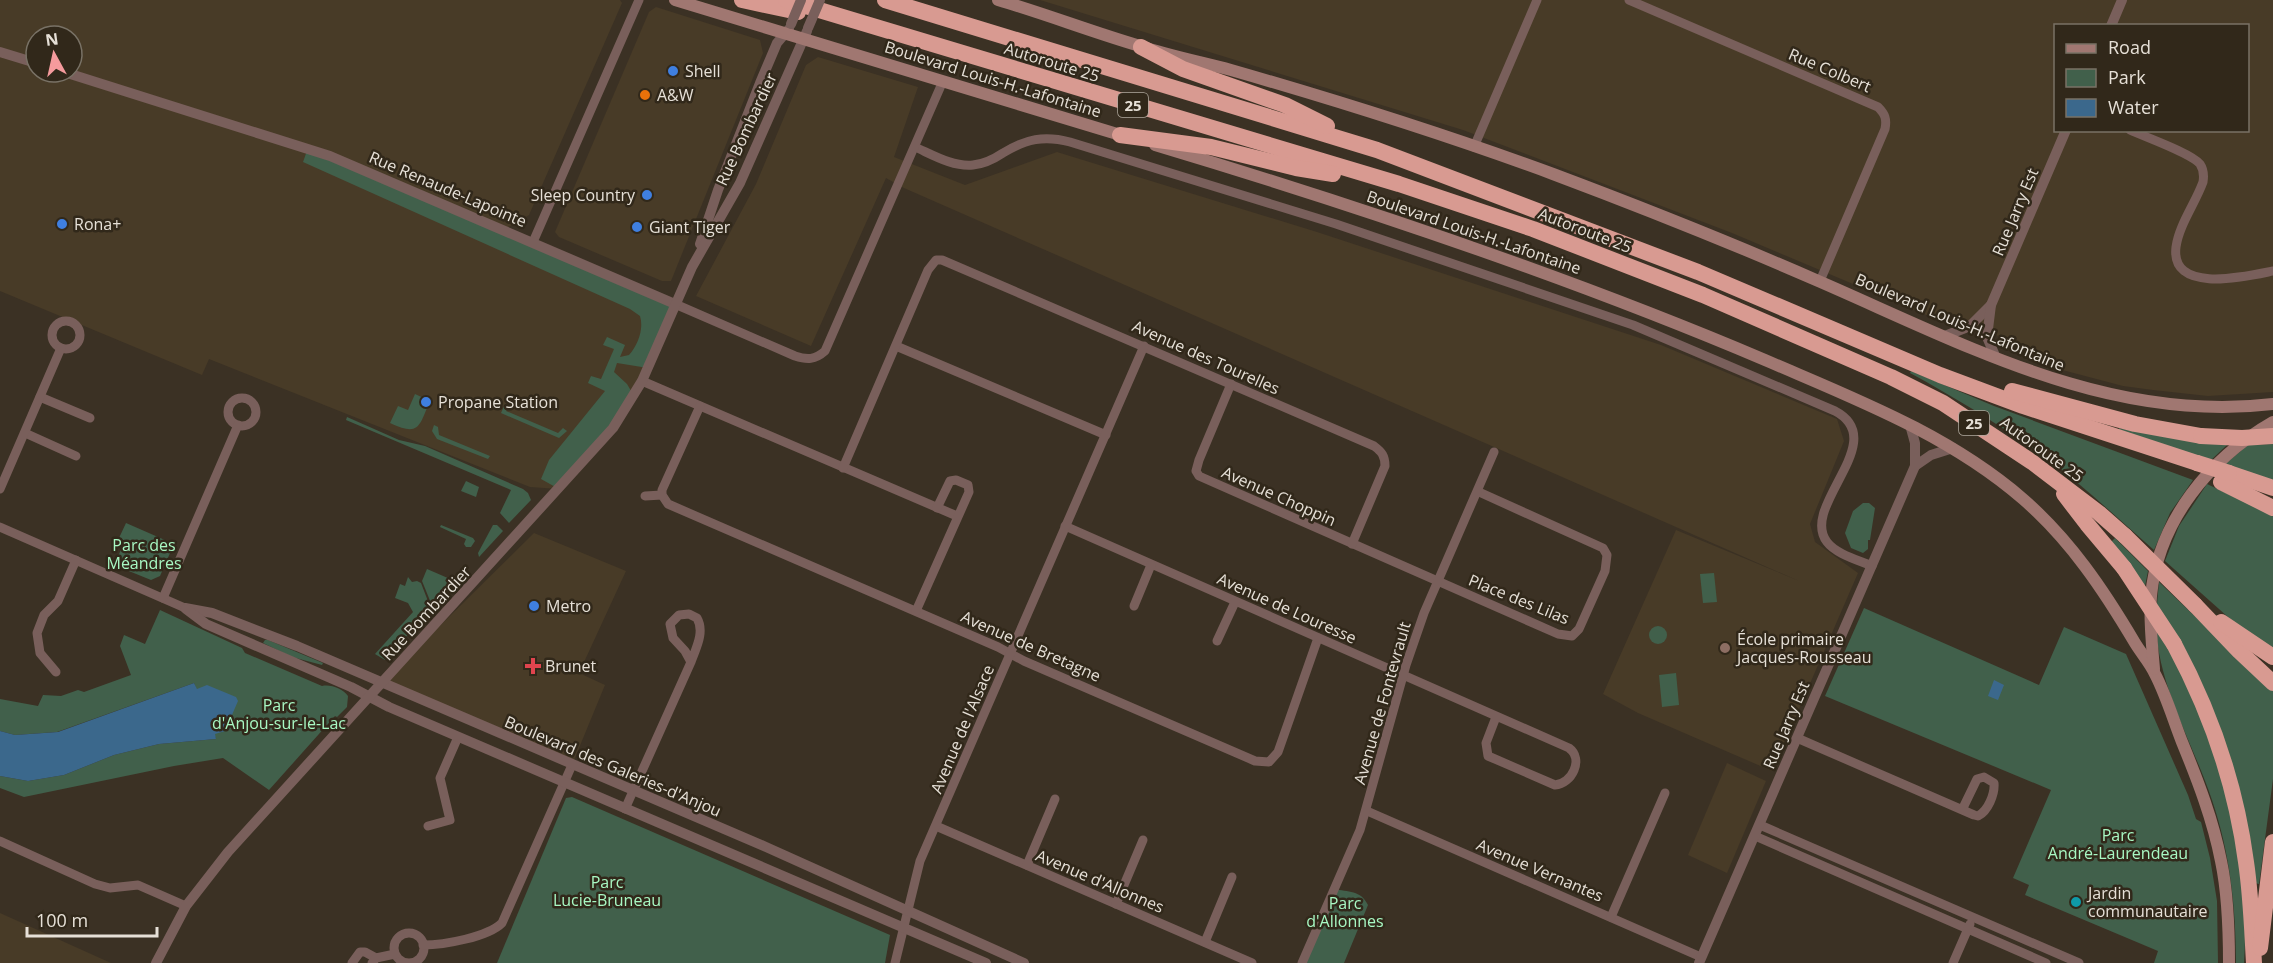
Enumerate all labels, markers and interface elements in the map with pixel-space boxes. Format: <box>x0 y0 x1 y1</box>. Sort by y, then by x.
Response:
north arrow <box>24 24 84 84</box>
legend <box>2054 24 2249 132</box>
text: N <box>44 27 60 51</box>
text: Road <box>2108 35 2151 59</box>
street label: Boulevard Louis-H.-Lafontaine <box>882 36 1104 122</box>
street label: Autoroute 25 <box>1002 37 1102 87</box>
street label: Rue Colbert <box>1785 43 1875 97</box>
place label: Shell <box>685 60 721 82</box>
marker: Shell <box>666 64 680 78</box>
text: Park <box>2108 65 2146 89</box>
street label: Rue Bombardier <box>710 69 782 189</box>
place label: A&W <box>657 84 694 106</box>
marker: A&W <box>638 88 652 102</box>
road number: 25 <box>1118 93 1148 117</box>
text: Water <box>2108 95 2159 119</box>
street label: Rue Renaude-Lapointe <box>366 146 530 232</box>
street label: Rue Jarry Est <box>1987 164 2044 259</box>
place label: Sleep Country <box>531 184 636 206</box>
street label: Boulevard Louis-H.-Lafontaine <box>1364 185 1584 279</box>
marker: Sleep Country <box>640 188 654 202</box>
street label: Autoroute 25 <box>1535 202 1635 258</box>
place label: Rona+ <box>74 213 121 235</box>
place label: Giant Tiger <box>649 216 731 238</box>
marker: Rona+ <box>55 217 69 231</box>
marker: Giant Tiger <box>630 220 644 234</box>
street label: Boulevard Louis-H.-Lafontaine <box>1852 268 2068 376</box>
street label: Avenue des Tourelles <box>1129 315 1283 399</box>
place label: Propane Station <box>438 391 558 413</box>
marker: Propane Station <box>419 395 433 409</box>
road number: 25 <box>1959 411 1989 435</box>
street label: Autoroute 25 <box>1996 411 2088 487</box>
street label: Avenue Choppin <box>1218 461 1340 531</box>
park label: Parc des Méandres <box>106 534 182 574</box>
street label: Rue Bombardier <box>376 560 476 665</box>
street label: Avenue de Louresse <box>1214 567 1360 649</box>
street label: Place des Lilas <box>1465 569 1573 629</box>
place label: Metro <box>546 595 591 617</box>
marker: Metro <box>527 599 541 613</box>
street label: Avenue de Bretagne <box>958 605 1104 687</box>
street label: Avenue de Fontevrault <box>1348 619 1416 787</box>
place label: École primaire Jacques-Rousseau <box>1735 628 1871 668</box>
marker: École primaire Jacques-Rousseau <box>1718 641 1732 655</box>
place label: Brunet <box>545 655 596 677</box>
marker: Brunet <box>526 659 540 673</box>
street label: Avenue de l'Alsace <box>925 661 999 797</box>
street label: Rue Jarry Est <box>1758 677 1815 772</box>
park label: Parc d'Anjou-sur-le-Lac <box>212 694 346 734</box>
street label: Boulevard des Galeries-d'Anjou <box>501 710 725 822</box>
park label: Parc André-Laurendeau <box>2048 824 2188 864</box>
street label: Avenue Vernantes <box>1473 833 1607 907</box>
street label: Avenue d'Allonnes <box>1033 844 1167 918</box>
park label: Parc Lucie-Bruneau <box>553 871 661 911</box>
place label: Jardin communautaire <box>2086 882 2207 922</box>
park label: Parc d'Allonnes <box>1306 892 1384 932</box>
marker: Jardin communautaire <box>2069 895 2083 909</box>
scale bar <box>27 900 158 938</box>
text: 100 m <box>36 908 88 932</box>

